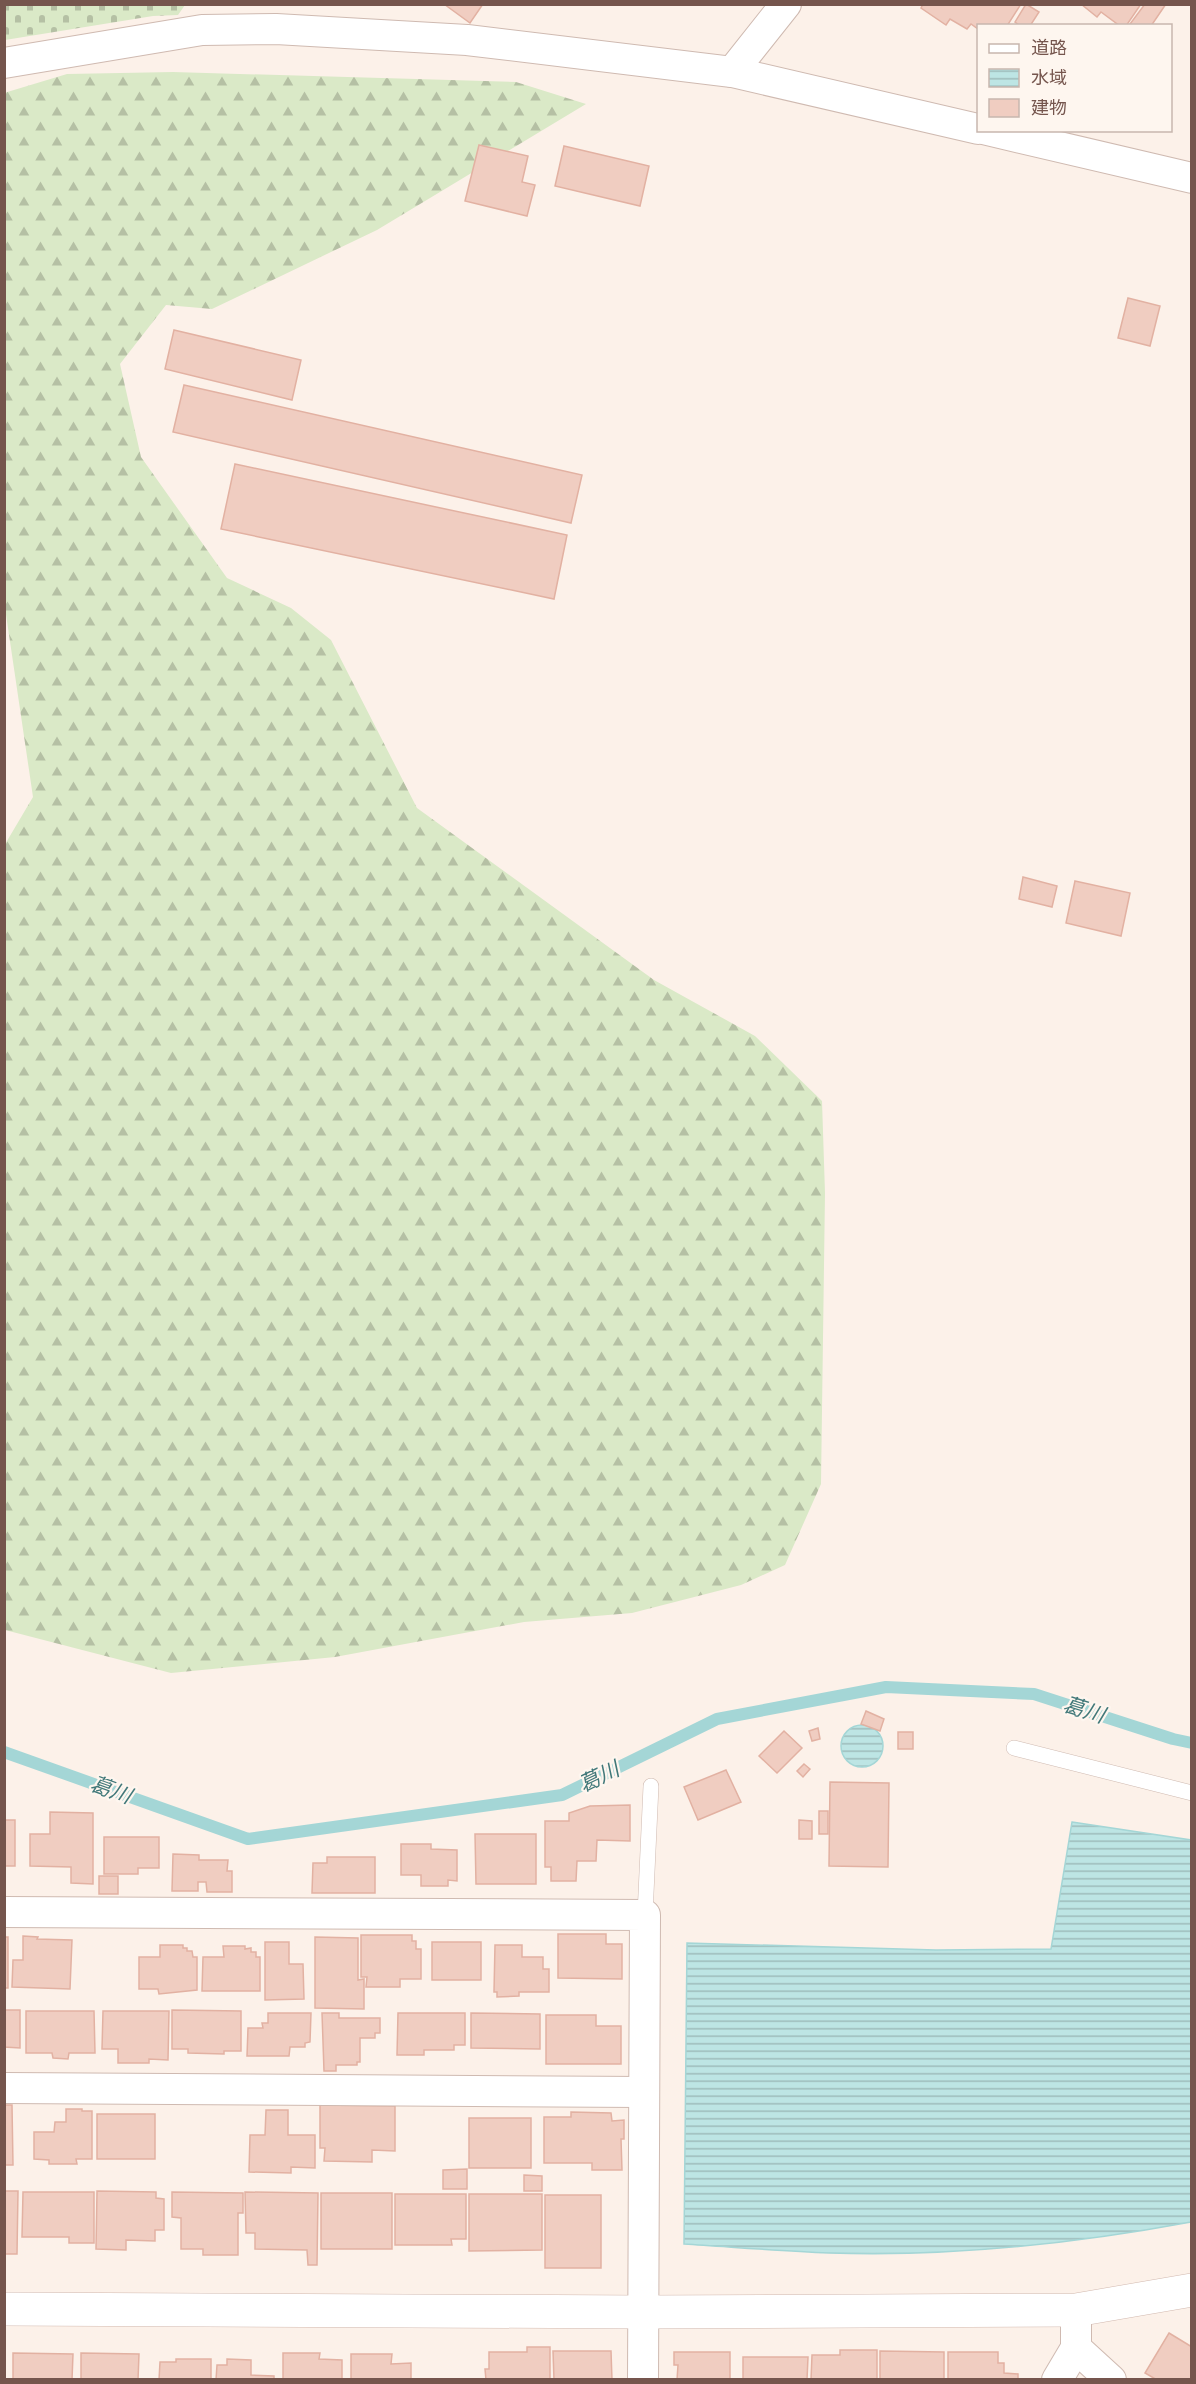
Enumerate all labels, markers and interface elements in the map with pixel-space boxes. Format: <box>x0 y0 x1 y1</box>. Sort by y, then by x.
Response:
legend <box>977 24 1172 132</box>
text: 道路 <box>1031 37 1067 58</box>
text: 水域 <box>1031 67 1067 88</box>
text: 建物 <box>1031 97 1067 118</box>
water label: 葛川 <box>1060 1692 1110 1728</box>
water label: 葛川 <box>575 1756 625 1797</box>
water label: 葛川 <box>87 1772 137 1809</box>

